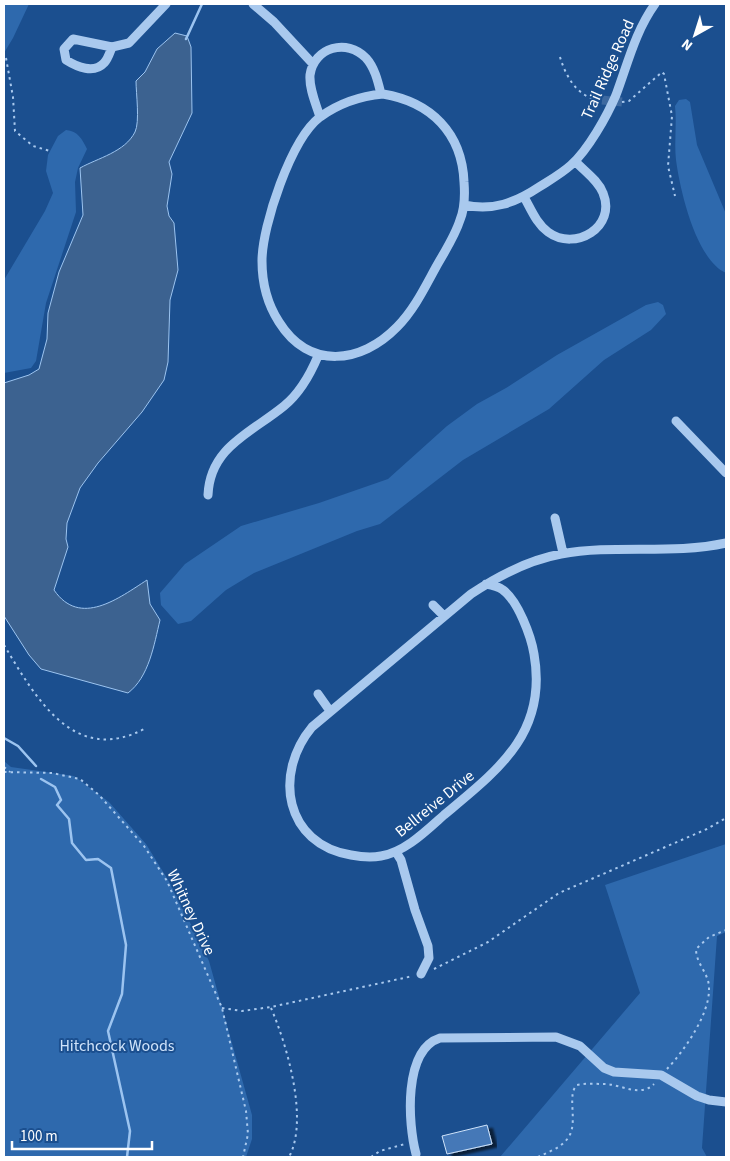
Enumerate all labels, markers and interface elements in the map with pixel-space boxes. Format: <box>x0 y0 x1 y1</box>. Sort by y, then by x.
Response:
north arrow <box>670 10 720 60</box>
street label: Trail Ridge Road <box>576 16 640 123</box>
text: N <box>678 34 697 55</box>
street label: Bellreive Drive <box>390 765 479 843</box>
street label: Whitney Drive <box>162 866 221 959</box>
park label: Hitchcock Woods <box>59 1035 175 1057</box>
scale bar <box>12 1118 152 1150</box>
text: 100 m <box>20 1126 58 1147</box>

